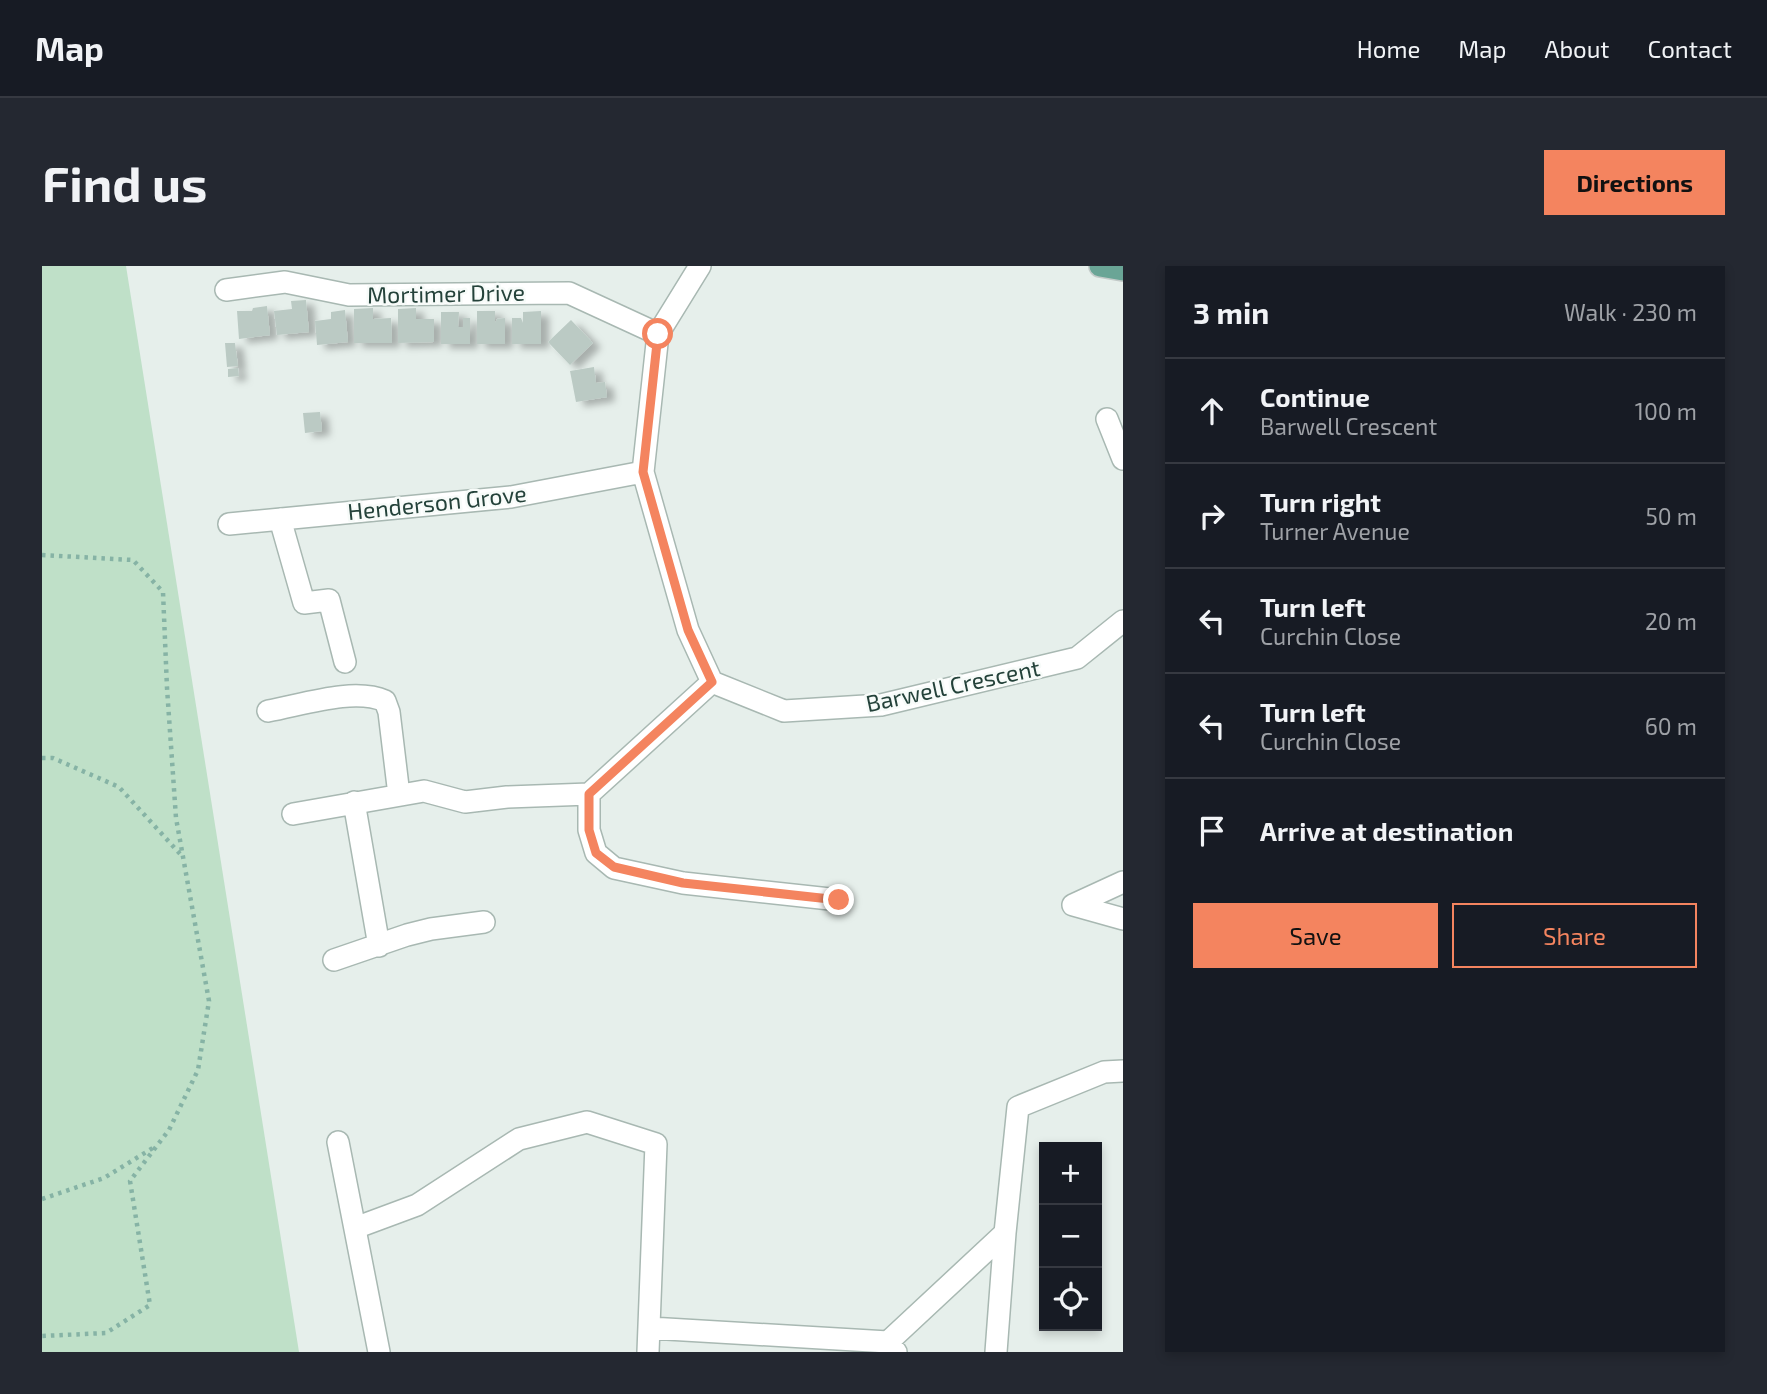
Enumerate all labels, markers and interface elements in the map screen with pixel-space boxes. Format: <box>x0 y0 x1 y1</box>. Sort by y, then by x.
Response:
text: Map <box>35 28 104 68</box>
text: Home <box>1357 34 1420 63</box>
text: Map <box>1458 34 1506 63</box>
text: About <box>1544 34 1610 63</box>
text: Contact <box>1648 34 1732 63</box>
button: Directions <box>1544 150 1725 215</box>
text: Find us <box>42 153 207 212</box>
street label: Mortimer Drive <box>367 278 525 308</box>
text: 3 min <box>1193 294 1269 330</box>
text: Walk · 230 m <box>1564 298 1697 326</box>
route start <box>642 318 673 349</box>
text: Continue <box>1260 381 1370 412</box>
icon: ahead <box>1193 392 1231 430</box>
text: 100 m <box>1635 397 1697 425</box>
text: Barwell Crescent <box>1260 412 1437 440</box>
street label: Henderson Grove <box>346 479 528 525</box>
text: Turn right <box>1260 486 1381 517</box>
icon: right <box>1193 497 1231 535</box>
text: 50 m <box>1646 502 1697 530</box>
text: Turner Avenue <box>1260 517 1410 545</box>
text: Turn left <box>1260 591 1366 622</box>
icon: left <box>1193 602 1231 640</box>
text: 20 m <box>1645 607 1697 635</box>
text: Curchin Close <box>1260 622 1401 650</box>
street label: Barwell Crescent <box>863 653 1043 717</box>
text: Turn left <box>1260 696 1366 727</box>
icon: left <box>1193 707 1231 745</box>
text: 60 m <box>1645 712 1697 740</box>
text: Curchin Close <box>1260 727 1401 755</box>
icon: arrive <box>1193 812 1231 850</box>
text: Arrive at destination <box>1260 815 1513 846</box>
route end <box>823 884 854 915</box>
button: Save <box>1193 903 1438 968</box>
button: Share <box>1452 903 1697 968</box>
map controls <box>1039 1142 1102 1331</box>
button: + <box>1039 1142 1102 1205</box>
button: − <box>1039 1205 1102 1268</box>
button: locate <box>1039 1268 1102 1331</box>

